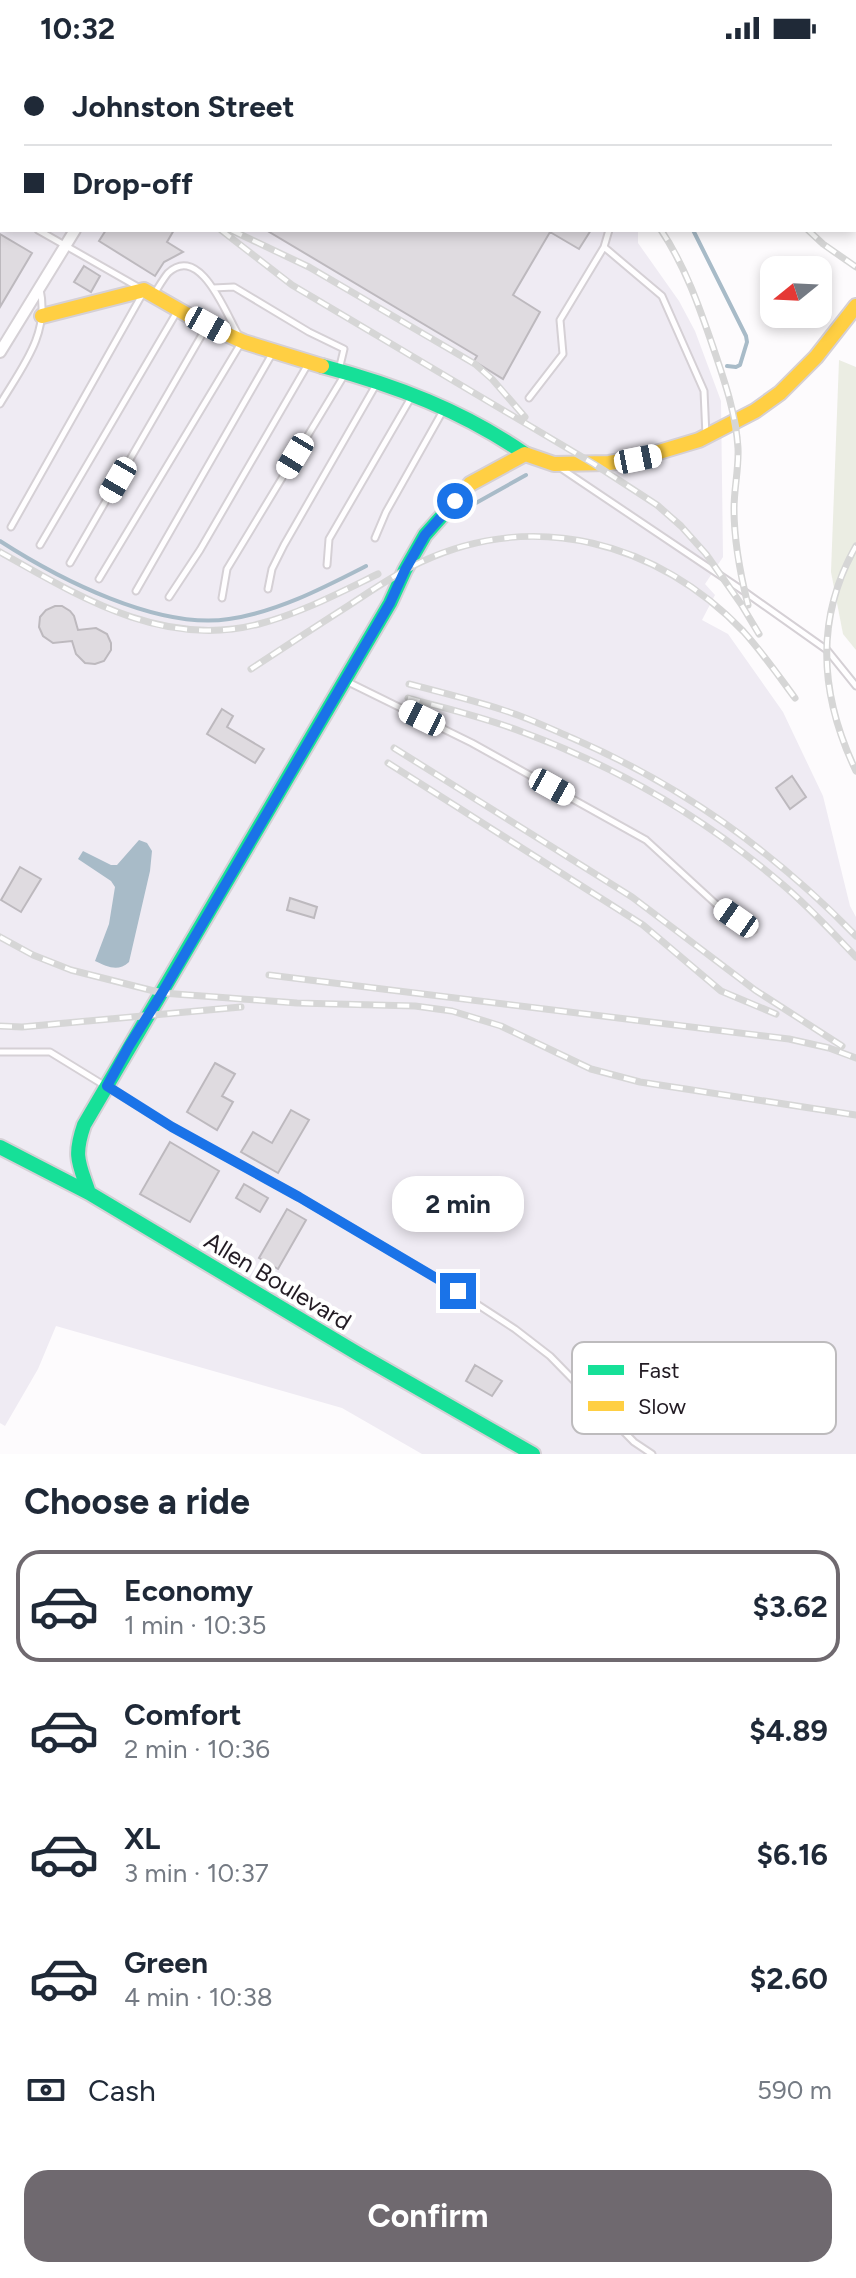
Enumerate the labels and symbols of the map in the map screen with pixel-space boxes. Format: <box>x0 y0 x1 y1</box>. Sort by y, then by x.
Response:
north arrow <box>760 256 832 328</box>
car <box>181 303 235 347</box>
car <box>272 429 318 483</box>
car <box>612 443 664 475</box>
car <box>96 453 140 507</box>
route start <box>437 483 473 519</box>
car <box>395 697 449 739</box>
car <box>525 765 579 809</box>
car <box>709 894 763 942</box>
callout: 2 min <box>392 1175 524 1231</box>
street label: Allen Boulevard <box>199 1226 357 1336</box>
route end <box>440 1273 476 1309</box>
legend <box>572 1342 836 1434</box>
text: Fast <box>638 1357 680 1384</box>
text: Slow <box>638 1393 687 1420</box>

